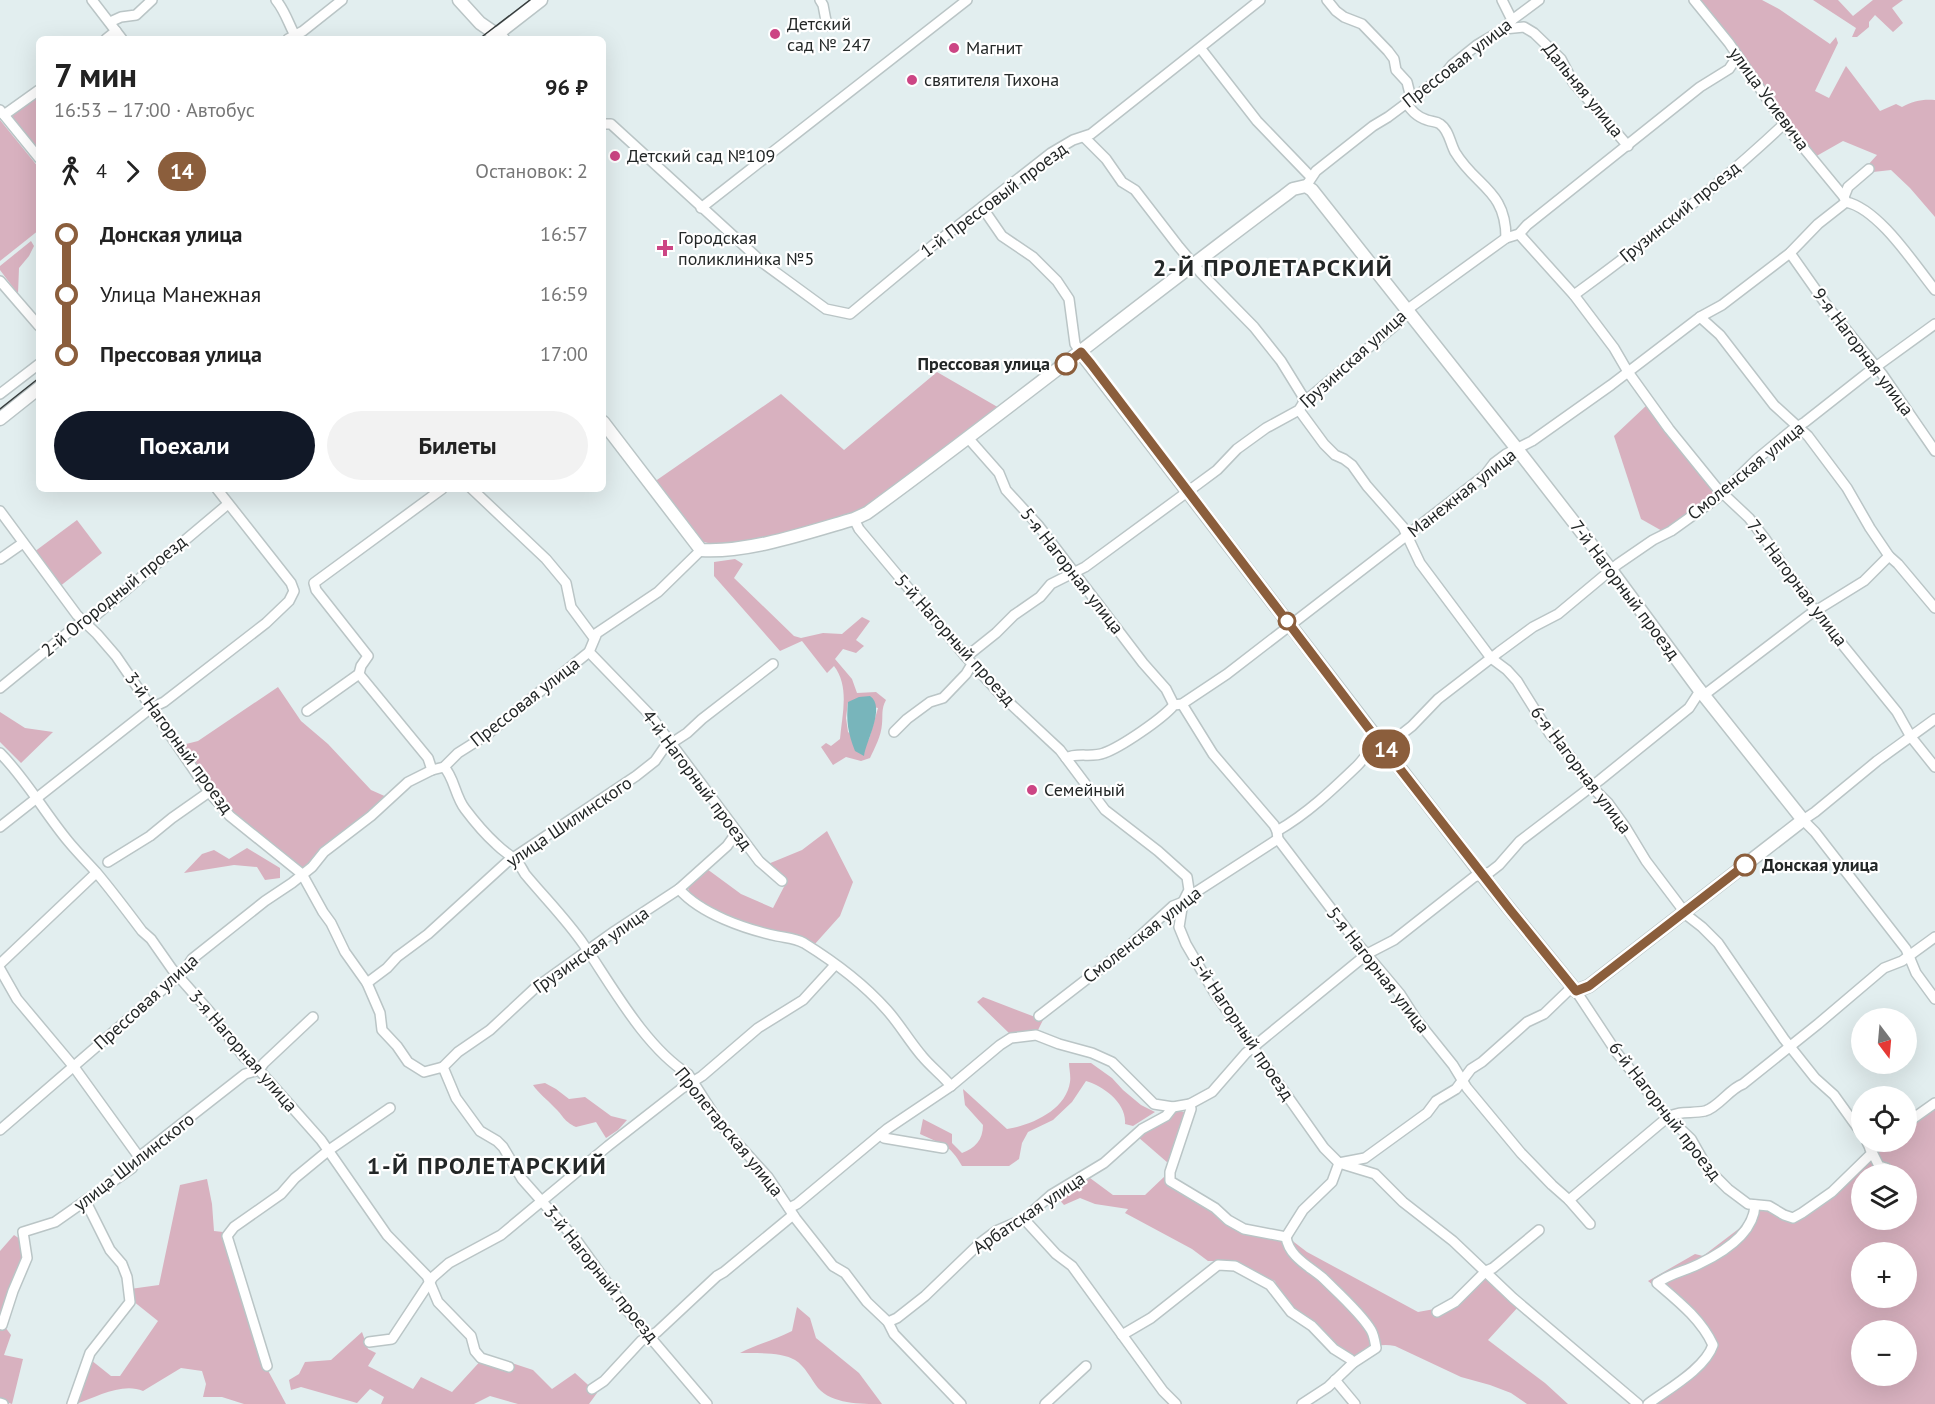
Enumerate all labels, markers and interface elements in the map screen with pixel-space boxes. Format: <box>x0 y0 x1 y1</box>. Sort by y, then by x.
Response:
place label: Детский сад № 247 <box>787 12 871 56</box>
street label: Прессовая улица <box>1397 13 1516 113</box>
marker: Детский сад № 247 <box>768 27 782 41</box>
place label: Магнит <box>966 36 1023 59</box>
street label: Дальняя улица <box>1538 37 1629 142</box>
marker: Магнит <box>947 41 961 55</box>
street label: улица Усиевича <box>1724 42 1815 155</box>
text: 7 мин <box>54 53 137 96</box>
place label: святителя Тихона <box>924 68 1059 91</box>
text: 96 ₽ <box>545 73 588 101</box>
marker: святителя Тихона <box>905 73 919 87</box>
text: 16:53 – 17:00 · Автобус <box>54 97 255 123</box>
street label: 1-й Прессовый проезд <box>916 137 1072 262</box>
place label: Детский сад №109 <box>627 144 775 167</box>
marker: Детский сад №109 <box>608 149 622 163</box>
icon: walk <box>54 155 87 188</box>
icon: forward <box>116 155 149 188</box>
street label: Грузинский проезд <box>1615 156 1745 267</box>
text: 4 <box>96 158 107 184</box>
text: 14 <box>170 158 194 185</box>
text: Остановок: 2 <box>475 158 588 184</box>
text: Донская улица <box>100 220 242 248</box>
text: 16:57 <box>540 221 588 247</box>
place label: Городская поликлиника №5 <box>678 226 814 270</box>
marker: Городская поликлиника №5 <box>656 239 674 257</box>
district label: 2-Й ПРОЛЕТАРСКИЙ <box>1153 252 1393 283</box>
text: Улица Манежная <box>100 280 261 308</box>
text: 16:59 <box>540 281 588 307</box>
street label: 9-я Нагорная улица <box>1808 283 1919 420</box>
street label: Грузинская улица <box>1294 305 1411 413</box>
text: Прессовая улица <box>100 340 262 368</box>
text: 17:00 <box>540 341 588 367</box>
place label: Прессовая улица <box>918 352 1050 375</box>
marker: Прессовая улица <box>1055 353 1077 375</box>
button: Поехали <box>54 411 315 480</box>
button: Билеты <box>327 411 588 480</box>
street label: Смоленская улица <box>1682 416 1809 525</box>
street label: Манежная улица <box>1403 443 1521 542</box>
street label: 5-я Нагорная улица <box>1016 503 1129 639</box>
street label: 7-й Нагорный проезд <box>1565 515 1685 664</box>
street label: 7-я Нагорная улица <box>1742 515 1853 651</box>
street label: 2-й Огородный проезд <box>36 530 191 661</box>
street label: 5-й Нагорный проезд <box>890 569 1021 711</box>
unlabelled marker <box>1278 612 1296 630</box>
street label: Прессовая улица <box>465 652 584 752</box>
street label: 3-й Нагорный проезд <box>120 667 239 818</box>
street label: 6-я Нагорная улица <box>1526 701 1637 838</box>
street label: 4-й Нагорный проезд <box>637 705 758 855</box>
line badge: 14 <box>1359 730 1413 768</box>
text: 14 <box>1374 736 1398 763</box>
street label: улица Шилинского <box>501 771 636 872</box>
place label: Семейный <box>1044 778 1125 801</box>
marker: Семейный <box>1025 783 1039 797</box>
place label: Донская улица <box>1762 853 1879 876</box>
marker: Донская улица <box>1734 854 1756 876</box>
street label: Смоленская улица <box>1078 881 1206 988</box>
street label: Грузинская улица <box>528 901 653 998</box>
street label: 5-я Нагорная улица <box>1322 902 1435 1038</box>
street label: Прессовая улица <box>89 949 203 1055</box>
street label: 5-й Нагорный проезд <box>1185 951 1300 1105</box>
street label: 3-я Нагорная улица <box>184 985 303 1116</box>
north arrow <box>1851 1008 1917 1074</box>
map controls <box>1851 1008 1917 1386</box>
street label: 6-й Нагорный проезд <box>1604 1037 1727 1185</box>
street label: Пролетарская улица <box>670 1062 789 1201</box>
button: locate <box>1851 1086 1917 1152</box>
street label: улица Шилинского <box>69 1107 199 1216</box>
district label: 1-Й ПРОЛЕТАРСКИЙ <box>367 1150 607 1181</box>
button: layers <box>1851 1164 1917 1230</box>
street label: Арбатская улица <box>968 1167 1089 1259</box>
street label: 3-й Нагорный проезд <box>539 1200 664 1347</box>
button: + <box>1851 1242 1917 1308</box>
button: − <box>1851 1320 1917 1386</box>

